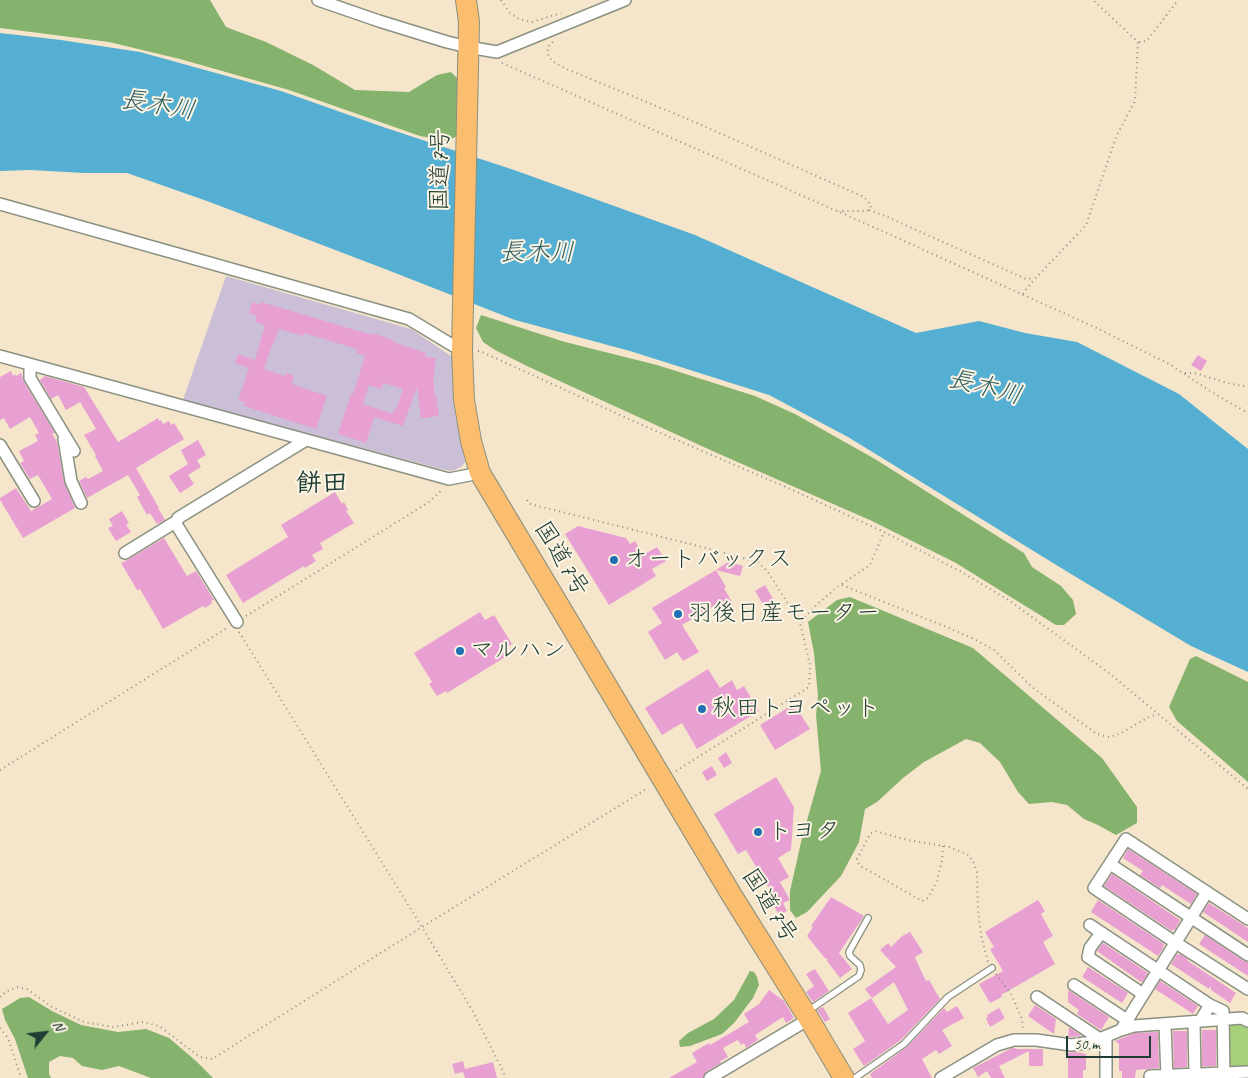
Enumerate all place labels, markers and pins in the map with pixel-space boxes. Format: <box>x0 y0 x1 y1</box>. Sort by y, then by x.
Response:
place label: オートバックス <box>624 546 792 574</box>
marker: オートバックス <box>608 554 620 566</box>
place label: 羽後日産モーター <box>688 600 880 628</box>
marker: 羽後日産モーター <box>672 608 684 620</box>
place label: マルハン <box>470 637 566 665</box>
marker: マルハン <box>454 645 466 657</box>
place label: 秋田トヨペット <box>712 695 880 723</box>
marker: 秋田トヨペット <box>696 703 708 715</box>
place label: トヨタ <box>768 818 840 846</box>
marker: トヨタ <box>752 826 764 838</box>

